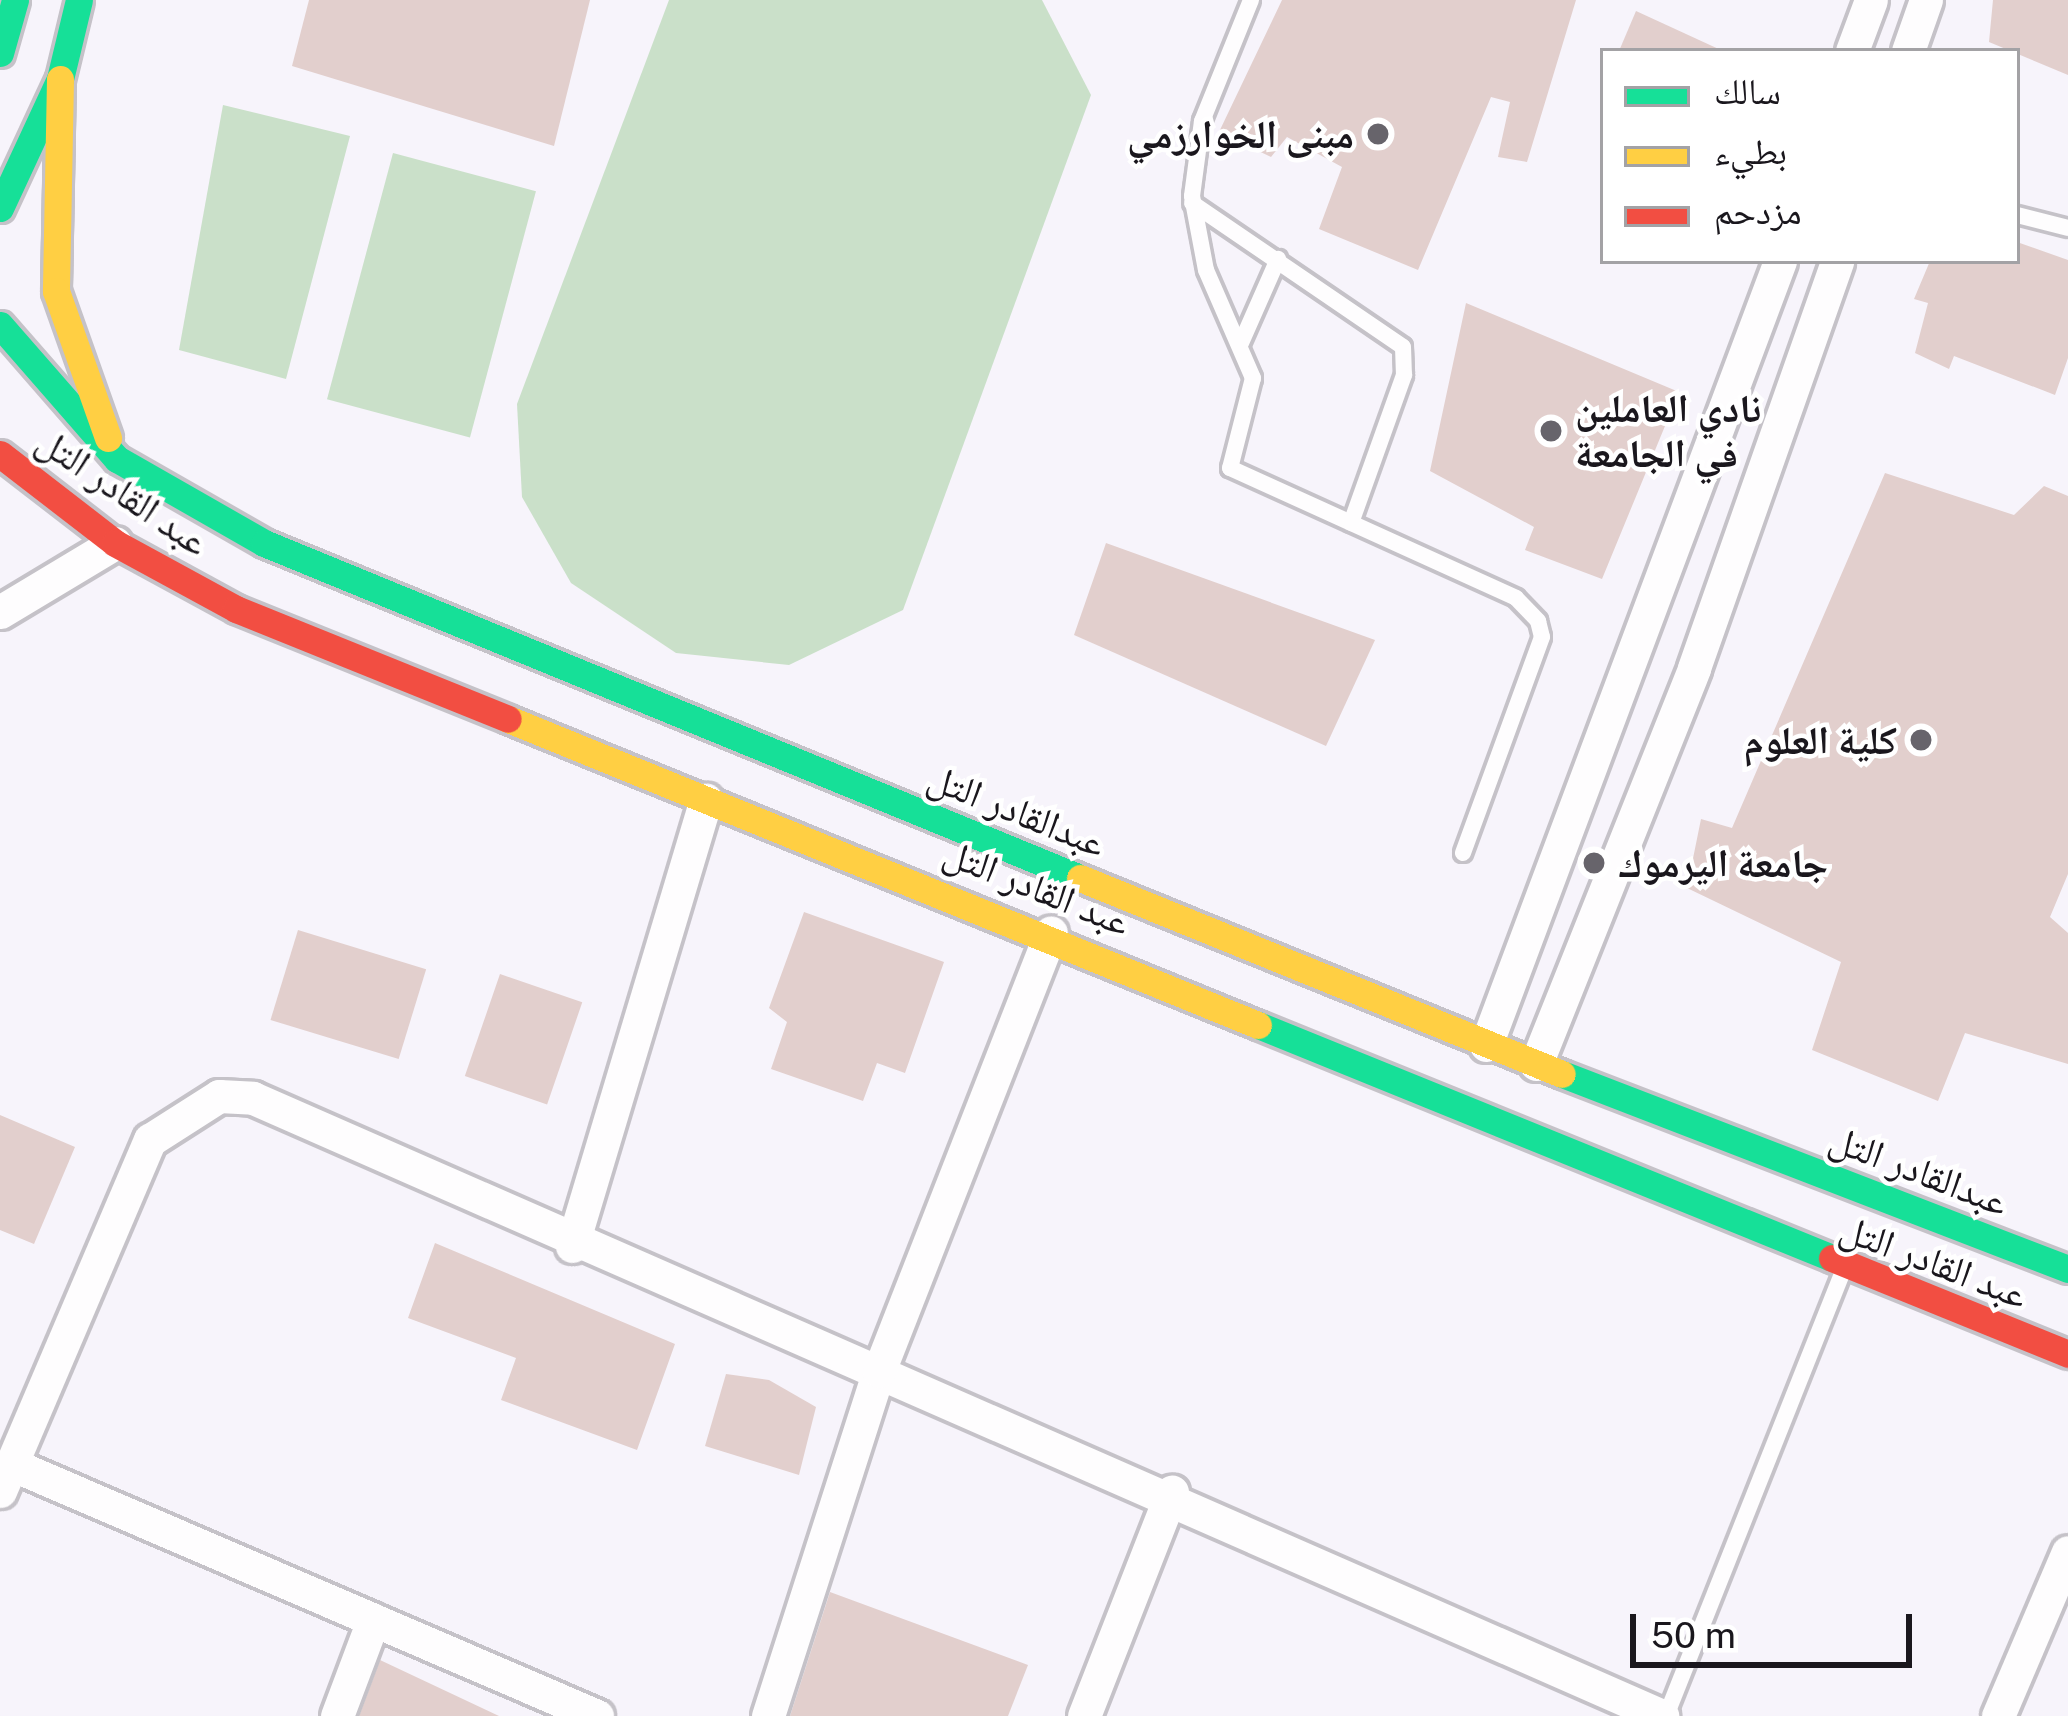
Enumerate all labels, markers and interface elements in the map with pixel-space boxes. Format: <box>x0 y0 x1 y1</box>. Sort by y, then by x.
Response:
legend <box>1600 48 2020 264</box>
text: سالك <box>1714 70 1781 112</box>
place label: مبنى الخوارزمي <box>1127 111 1354 157</box>
marker: مبنى الخوارزمي <box>1365 121 1391 147</box>
text: بطيء <box>1714 130 1787 172</box>
text: مزدحم <box>1714 190 1802 232</box>
place label: نادي العاملين في الجامعة <box>1575 386 1761 477</box>
street label: عبد القادر التل <box>28 417 218 565</box>
marker: نادي العاملين في الجامعة <box>1538 418 1564 444</box>
place label: كلية العلوم <box>1744 717 1897 763</box>
marker: كلية العلوم <box>1908 727 1934 753</box>
street label: عبدالقادر التل <box>921 753 1113 867</box>
street label: عبد القادر التل <box>937 828 1137 946</box>
place label: جامعة اليرموك <box>1618 840 1828 886</box>
marker: جامعة اليرموك <box>1581 850 1607 876</box>
street label: عبدالقادر التل <box>1823 1115 2015 1225</box>
street label: عبد القادر التل <box>1834 1204 2034 1318</box>
scale bar <box>1636 1590 1918 1664</box>
text: 50 m <box>1651 1614 1736 1656</box>

